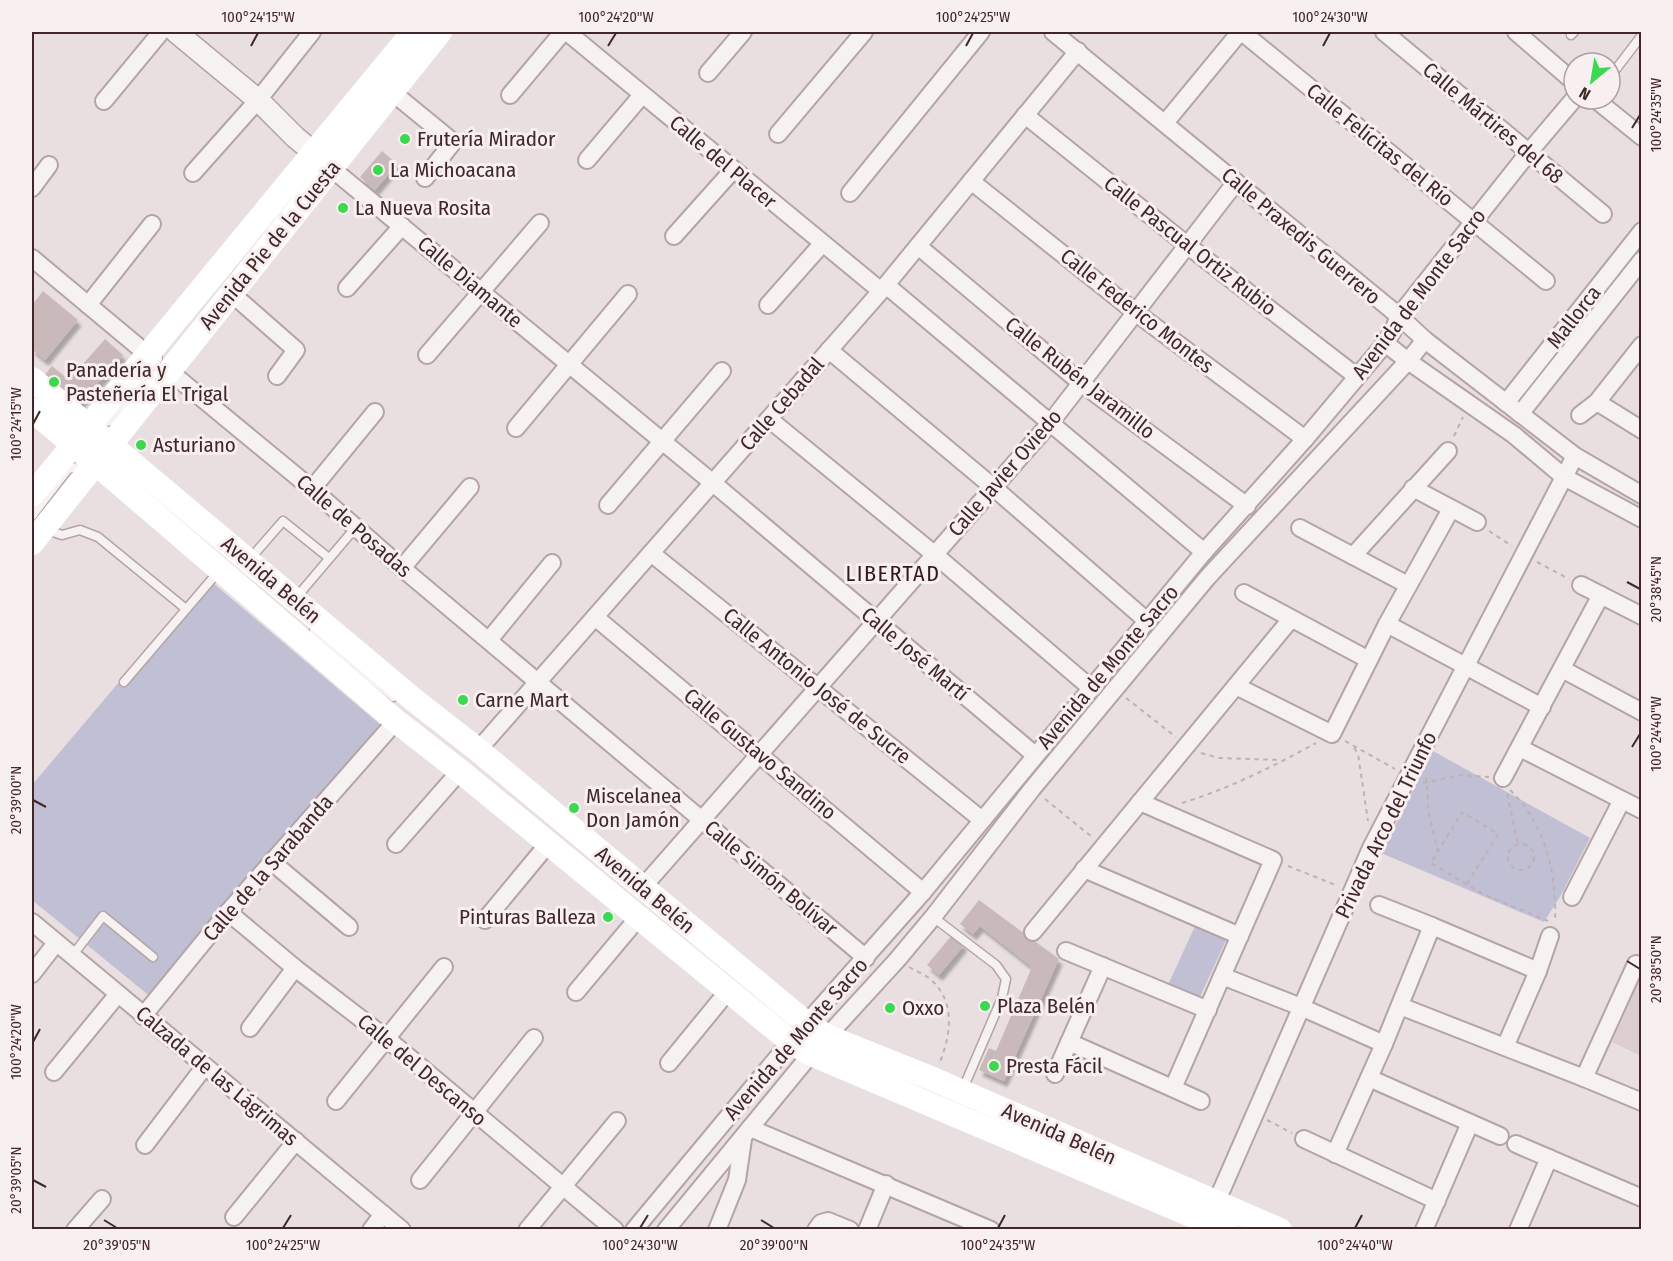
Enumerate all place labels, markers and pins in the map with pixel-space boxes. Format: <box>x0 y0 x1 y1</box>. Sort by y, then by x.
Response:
place label: Frutería Mirador <box>417 126 556 152</box>
marker: Frutería Mirador <box>398 132 412 146</box>
place label: La Michoacana <box>390 157 516 183</box>
marker: La Michoacana <box>371 163 385 177</box>
place label: La Nueva Rosita <box>355 195 491 221</box>
marker: La Nueva Rosita <box>336 201 350 215</box>
place label: Panadería y Pasteñería El Trigal <box>66 357 229 407</box>
marker: Panadería y Pasteñería El Trigal <box>47 375 61 389</box>
place label: Asturiano <box>153 432 236 458</box>
marker: Asturiano <box>134 438 148 452</box>
place label: Carne Mart <box>475 687 569 713</box>
marker: Carne Mart <box>456 693 470 707</box>
place label: Miscelanea Don Jamón <box>586 783 681 833</box>
marker: Miscelanea Don Jamón <box>567 801 581 815</box>
place label: Pinturas Balleza <box>459 904 596 930</box>
marker: Pinturas Balleza <box>601 910 615 924</box>
place label: Plaza Belén <box>997 993 1096 1019</box>
place label: Oxxo <box>902 995 944 1021</box>
marker: Plaza Belén <box>978 999 992 1013</box>
marker: Oxxo <box>883 1001 897 1015</box>
place label: Presta Fácil <box>1006 1053 1103 1079</box>
marker: Presta Fácil <box>987 1059 1001 1073</box>

